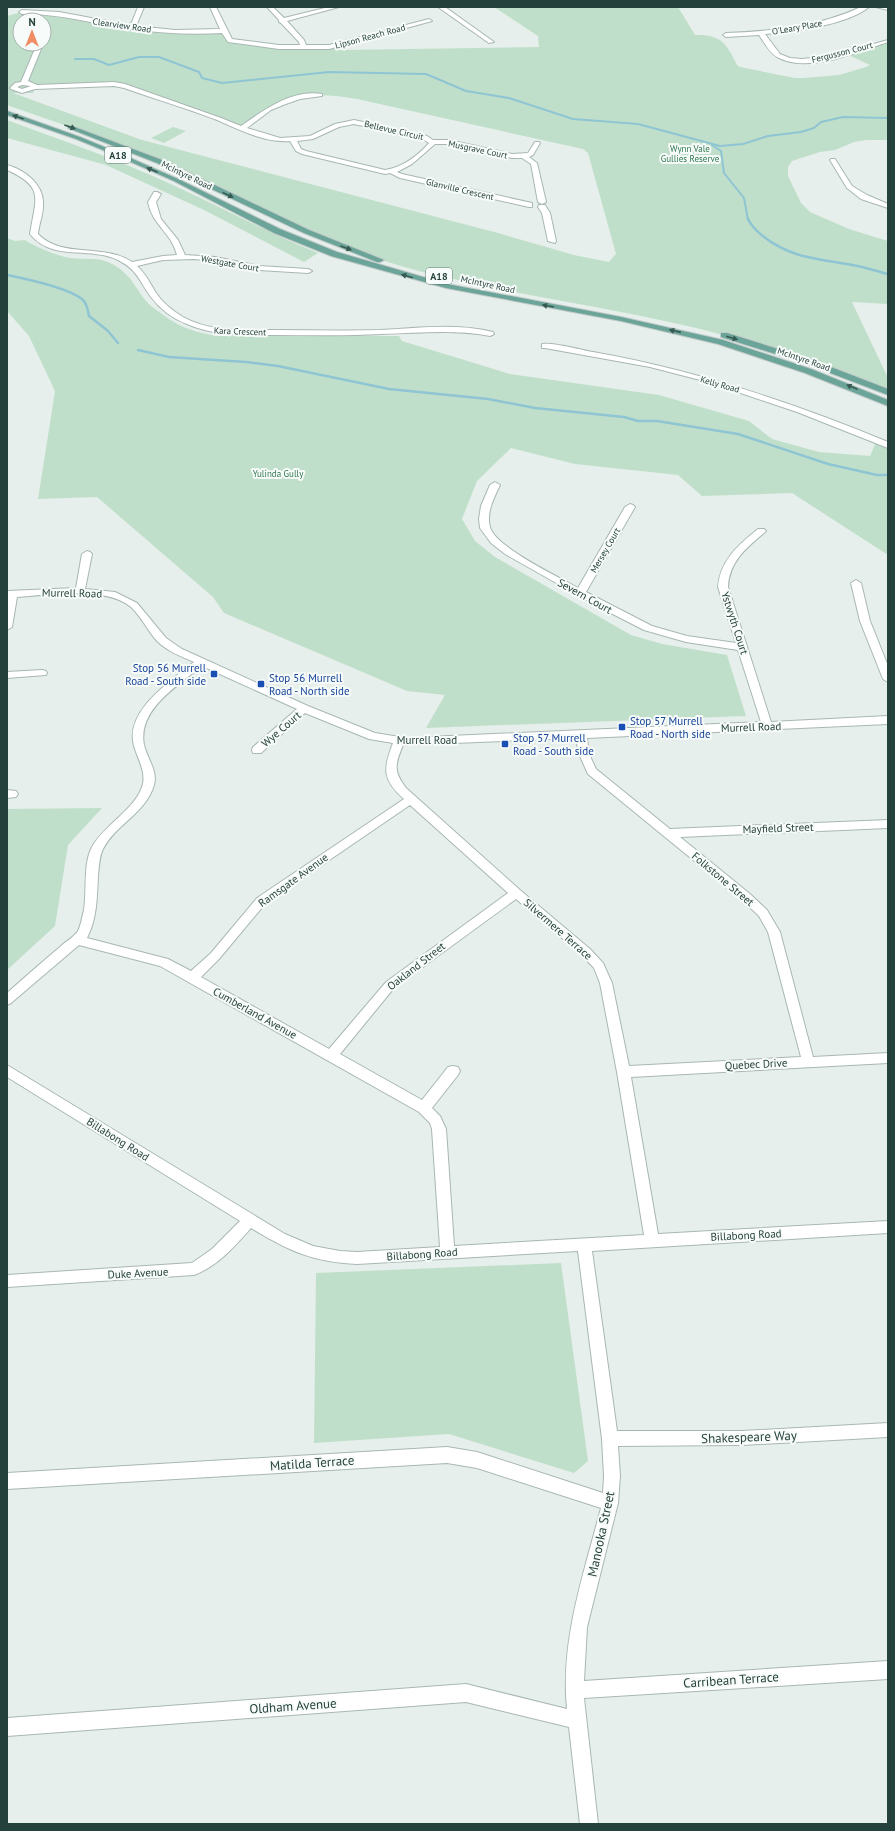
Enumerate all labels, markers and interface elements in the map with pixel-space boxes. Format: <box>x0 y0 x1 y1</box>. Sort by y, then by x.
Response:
north arrow <box>12 12 52 52</box>
text: N <box>28 15 36 29</box>
street label: Clearview Road <box>92 15 152 35</box>
street label: O'Leary Place <box>771 17 823 37</box>
street label: Lipson Reach Road <box>334 21 406 51</box>
street label: Fergusson Court <box>810 39 874 65</box>
one-way arrow <box>12 114 24 120</box>
street label: Bellevue Circuit <box>363 118 425 142</box>
one-way arrow <box>65 124 77 130</box>
street label: Musgrave Court <box>447 137 509 161</box>
park label: Wynn Vale Gullies Reserve <box>661 143 720 164</box>
road number: A18 <box>105 147 131 163</box>
street label: McIntyre Road <box>160 158 214 192</box>
one-way arrow <box>146 166 158 172</box>
street label: Glanville Crescent <box>425 176 495 202</box>
one-way arrow <box>222 192 234 198</box>
one-way arrow <box>341 246 353 252</box>
street label: Westgate Court <box>200 253 260 273</box>
road number: A18 <box>426 268 452 284</box>
one-way arrow <box>401 273 413 279</box>
street label: McIntyre Road <box>460 273 516 295</box>
one-way arrow <box>541 303 554 309</box>
street label: Kara Crescent <box>214 325 266 337</box>
one-way arrow <box>669 328 681 334</box>
one-way arrow <box>726 335 738 341</box>
street label: McIntyre Road <box>776 345 832 373</box>
street label: Kelly Road <box>699 373 741 395</box>
one-way arrow <box>846 384 858 390</box>
park label: Yulinda Gully <box>253 468 304 479</box>
street label: Mersey Court <box>588 526 622 574</box>
street label: Severn Court <box>555 575 615 617</box>
street label: Murrell Road <box>42 585 102 601</box>
street label: Ystwyth Court <box>718 590 752 656</box>
place label: Stop 56 Murrell Road - South side <box>125 661 207 688</box>
marker: Stop 56 Murrell Road - South side <box>209 669 219 679</box>
place label: Stop 56 Murrell Road - North side <box>269 671 350 698</box>
marker: Stop 56 Murrell Road - North side <box>256 679 266 689</box>
street label: Wye Court <box>258 708 304 750</box>
place label: Stop 57 Murrell Road - North side <box>630 714 711 741</box>
street label: Murrell Road <box>721 719 781 735</box>
marker: Stop 57 Murrell Road - North side <box>617 722 627 732</box>
place label: Stop 57 Murrell Road - South side <box>513 731 594 758</box>
street label: Murrell Road <box>397 733 457 747</box>
marker: Stop 57 Murrell Road - South side <box>500 739 510 749</box>
street label: Mayfield Street <box>742 820 814 836</box>
street label: Folkstone Street <box>689 849 757 909</box>
street label: Ramsgate Avenue <box>255 850 331 910</box>
street label: Silvermere Terrace <box>521 895 596 963</box>
street label: Oakland Street <box>384 939 448 993</box>
street label: Cumberland Avenue <box>211 984 300 1042</box>
street label: Quebec Drive <box>724 1055 788 1073</box>
street label: Billabong Road <box>84 1114 152 1164</box>
street label: Billabong Road <box>710 1226 782 1244</box>
street label: Billabong Road <box>386 1245 458 1263</box>
street label: Duke Avenue <box>107 1264 169 1282</box>
street label: Shakespeare Way <box>701 1427 797 1447</box>
street label: Matilda Terrace <box>269 1452 355 1474</box>
street label: Manooka Street <box>584 1489 618 1578</box>
street label: Carribean Terrace <box>683 1668 779 1692</box>
street label: Oldham Avenue <box>249 1694 337 1718</box>

